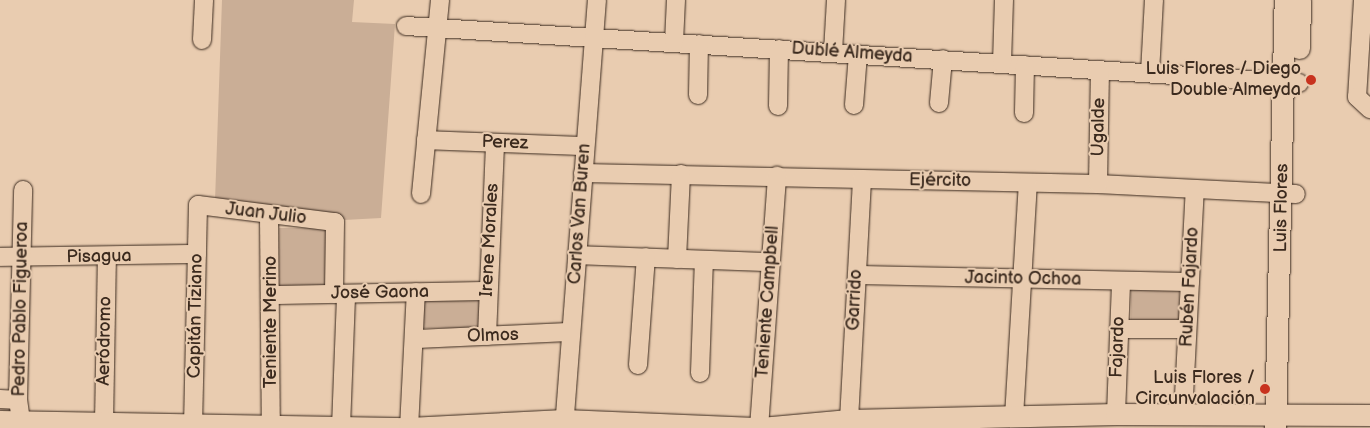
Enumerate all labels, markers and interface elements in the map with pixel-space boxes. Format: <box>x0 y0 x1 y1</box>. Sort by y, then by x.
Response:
street label: Dublé Almeyda <box>791 38 913 68</box>
place label: Luis Flores / Diego Double Almeyda <box>1146 59 1301 102</box>
marker: Luis Flores / Diego Double Almeyda <box>1305 74 1317 86</box>
street label: Ugalde <box>1088 97 1110 157</box>
street label: Perez <box>481 131 529 155</box>
street label: Carlos Van Buren <box>564 143 596 285</box>
street label: Luis Flores <box>1270 163 1294 253</box>
street label: Ejército <box>909 170 971 192</box>
street label: Irene Morales <box>476 183 504 297</box>
street label: Juan Julio <box>224 198 308 230</box>
street label: Pedro Pablo Figueroa <box>9 221 33 397</box>
street label: Teniente Campbell <box>752 225 784 379</box>
street label: Rubén Fajardo <box>1176 226 1204 348</box>
street label: Pisagua <box>66 246 132 268</box>
street label: Capitán Tiziano <box>184 253 208 379</box>
street label: Teniente Merino <box>260 256 282 388</box>
street label: Jacinto Ochoa <box>965 267 1081 291</box>
street label: Garrido <box>843 269 867 331</box>
street label: José Gaona <box>331 281 429 305</box>
street label: Aeródromo <box>93 296 117 386</box>
street label: Fajardo <box>1106 316 1130 378</box>
street label: Olmos <box>467 324 519 348</box>
place label: Luis Flores / Circunvalación <box>1135 368 1255 410</box>
marker: Luis Flores / Circunvalación <box>1259 383 1271 395</box>

